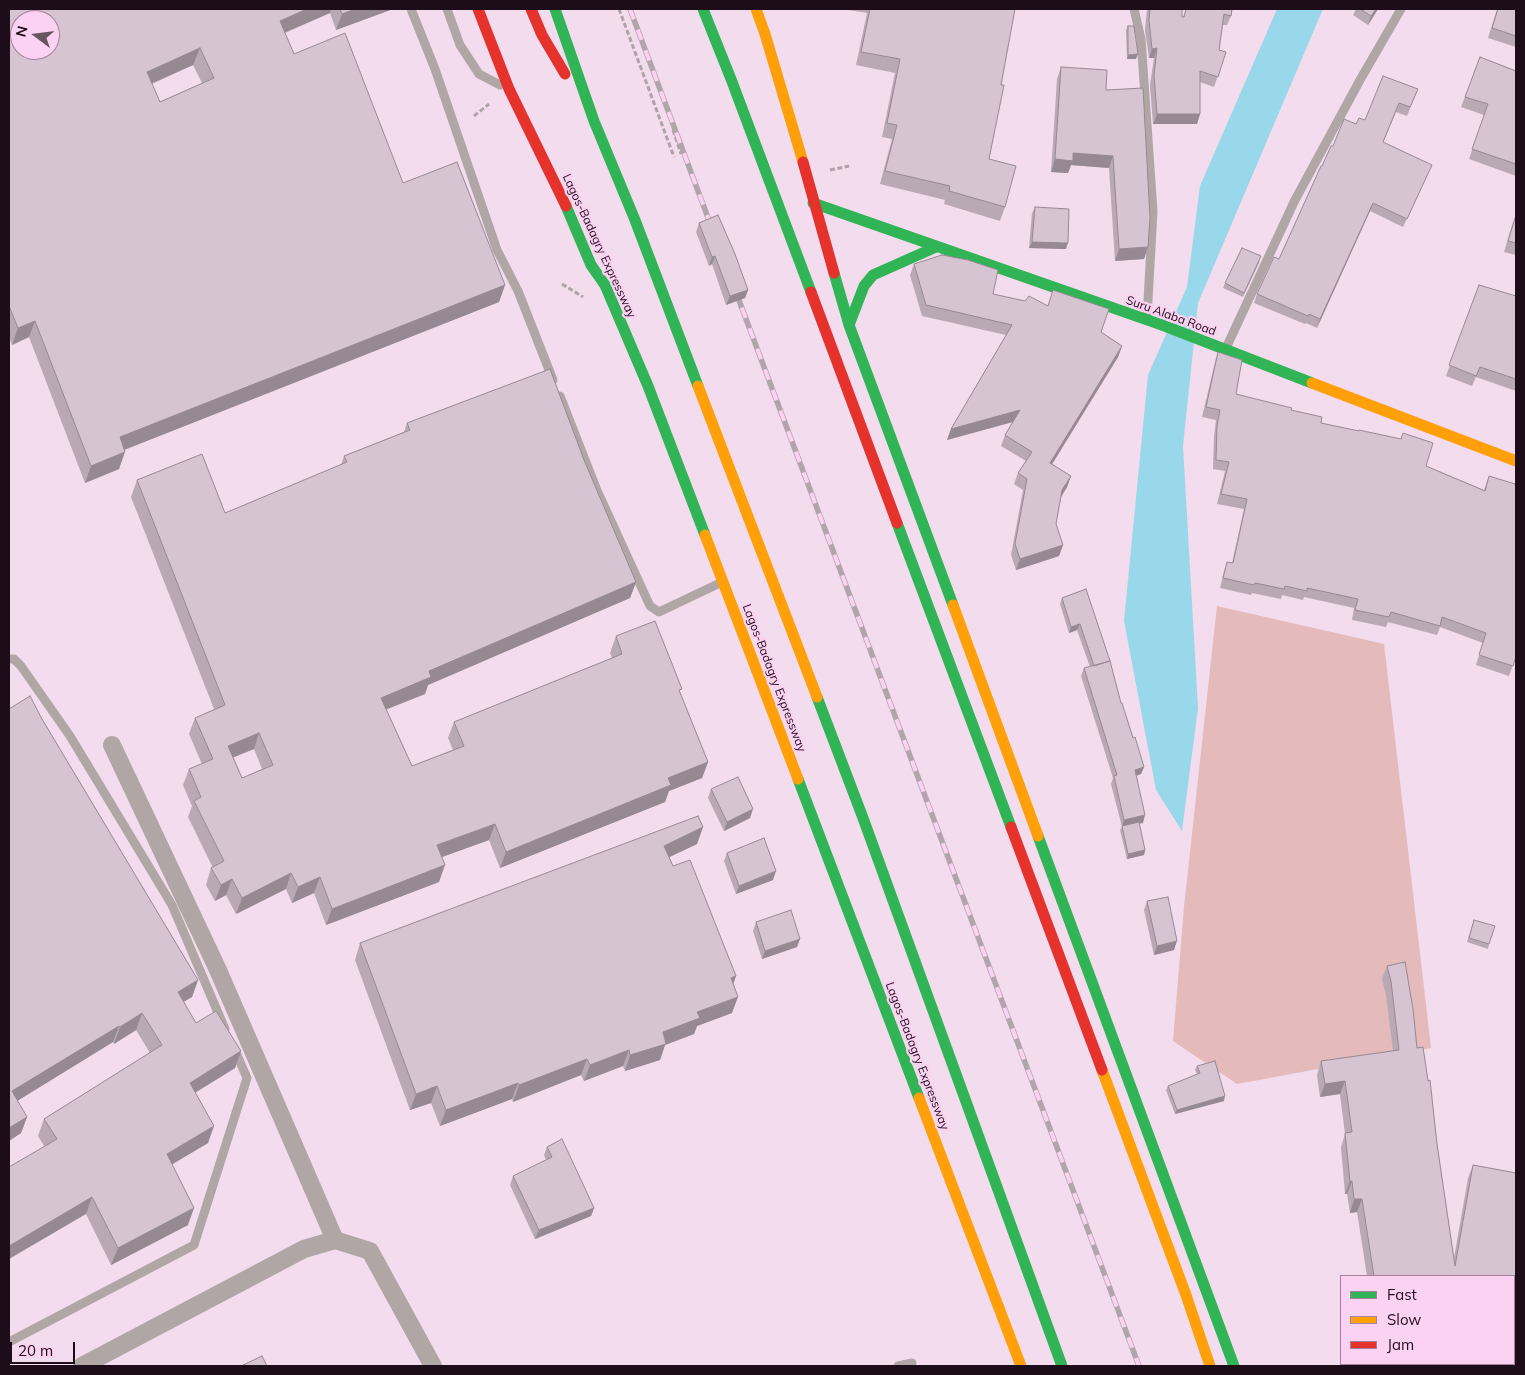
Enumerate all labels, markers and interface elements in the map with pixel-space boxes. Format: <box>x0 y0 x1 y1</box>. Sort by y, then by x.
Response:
north arrow <box>10 10 60 60</box>
text: N <box>11 24 32 39</box>
street label: Lagos-Badagry Expressway <box>559 172 639 320</box>
street label: Suru Alaba Road <box>1124 293 1218 339</box>
street label: Lagos-Badagry Expressway <box>739 602 809 754</box>
street label: Lagos-Badagry Expressway <box>882 980 952 1132</box>
legend <box>1340 1275 1515 1365</box>
text: Fast <box>1387 1285 1417 1304</box>
text: Slow <box>1387 1310 1421 1329</box>
scale bar <box>12 1332 78 1364</box>
text: Jam <box>1387 1335 1414 1354</box>
text: 20 m <box>18 1341 53 1360</box>

